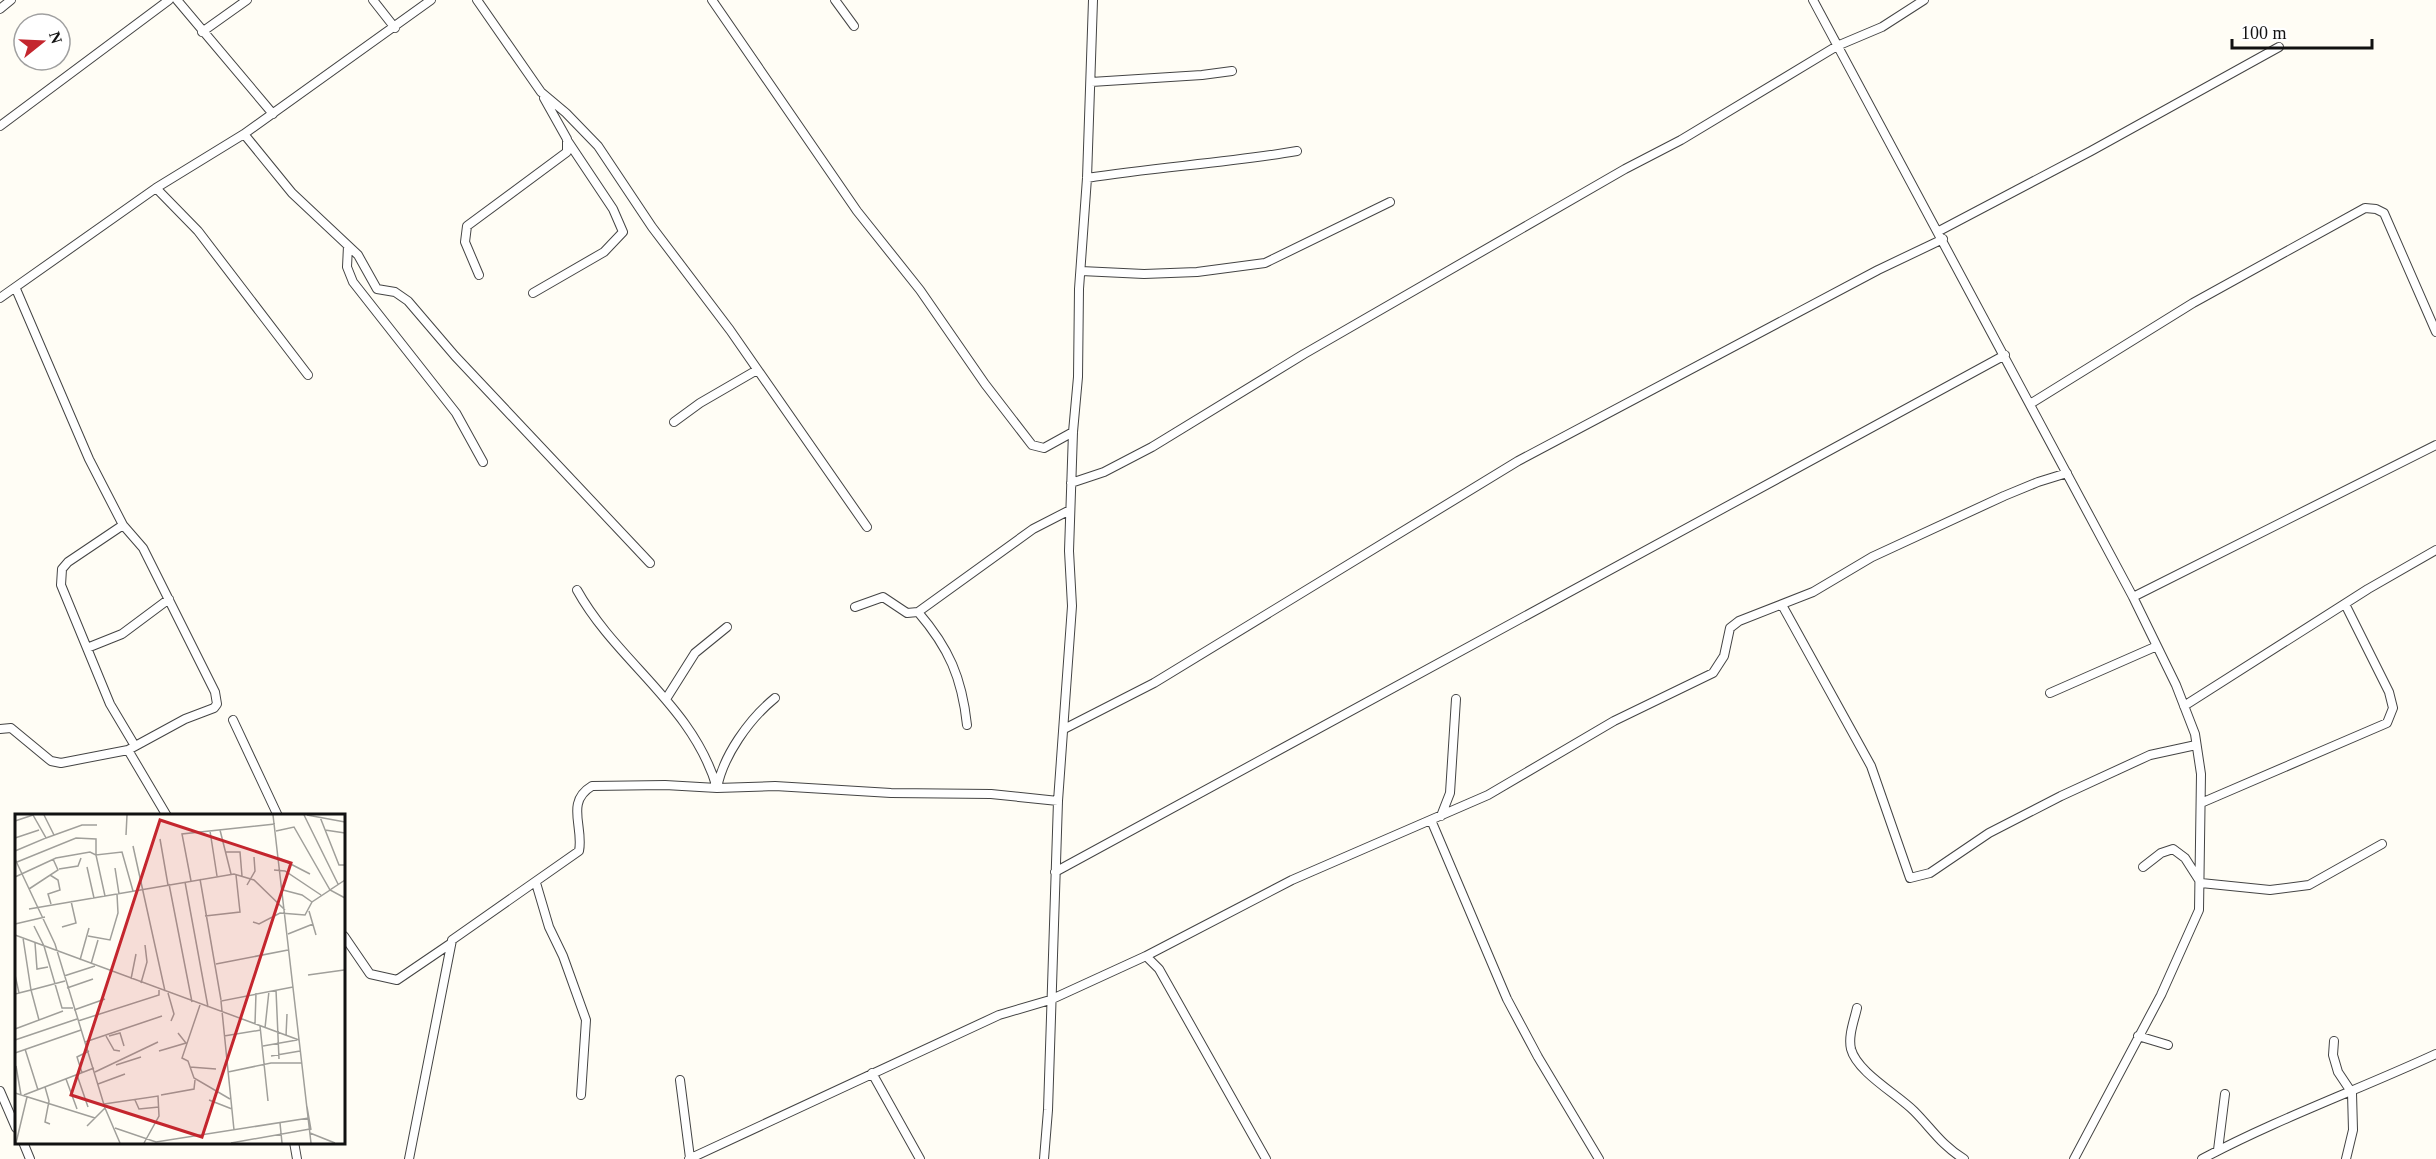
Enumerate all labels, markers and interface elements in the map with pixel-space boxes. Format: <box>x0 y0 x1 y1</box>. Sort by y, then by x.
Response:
north arrow <box>12 12 72 72</box>
scale bar <box>2232 12 2372 50</box>
text: 100 m <box>2241 23 2287 43</box>
text: N <box>46 29 66 46</box>
inset map <box>15 814 345 1144</box>

